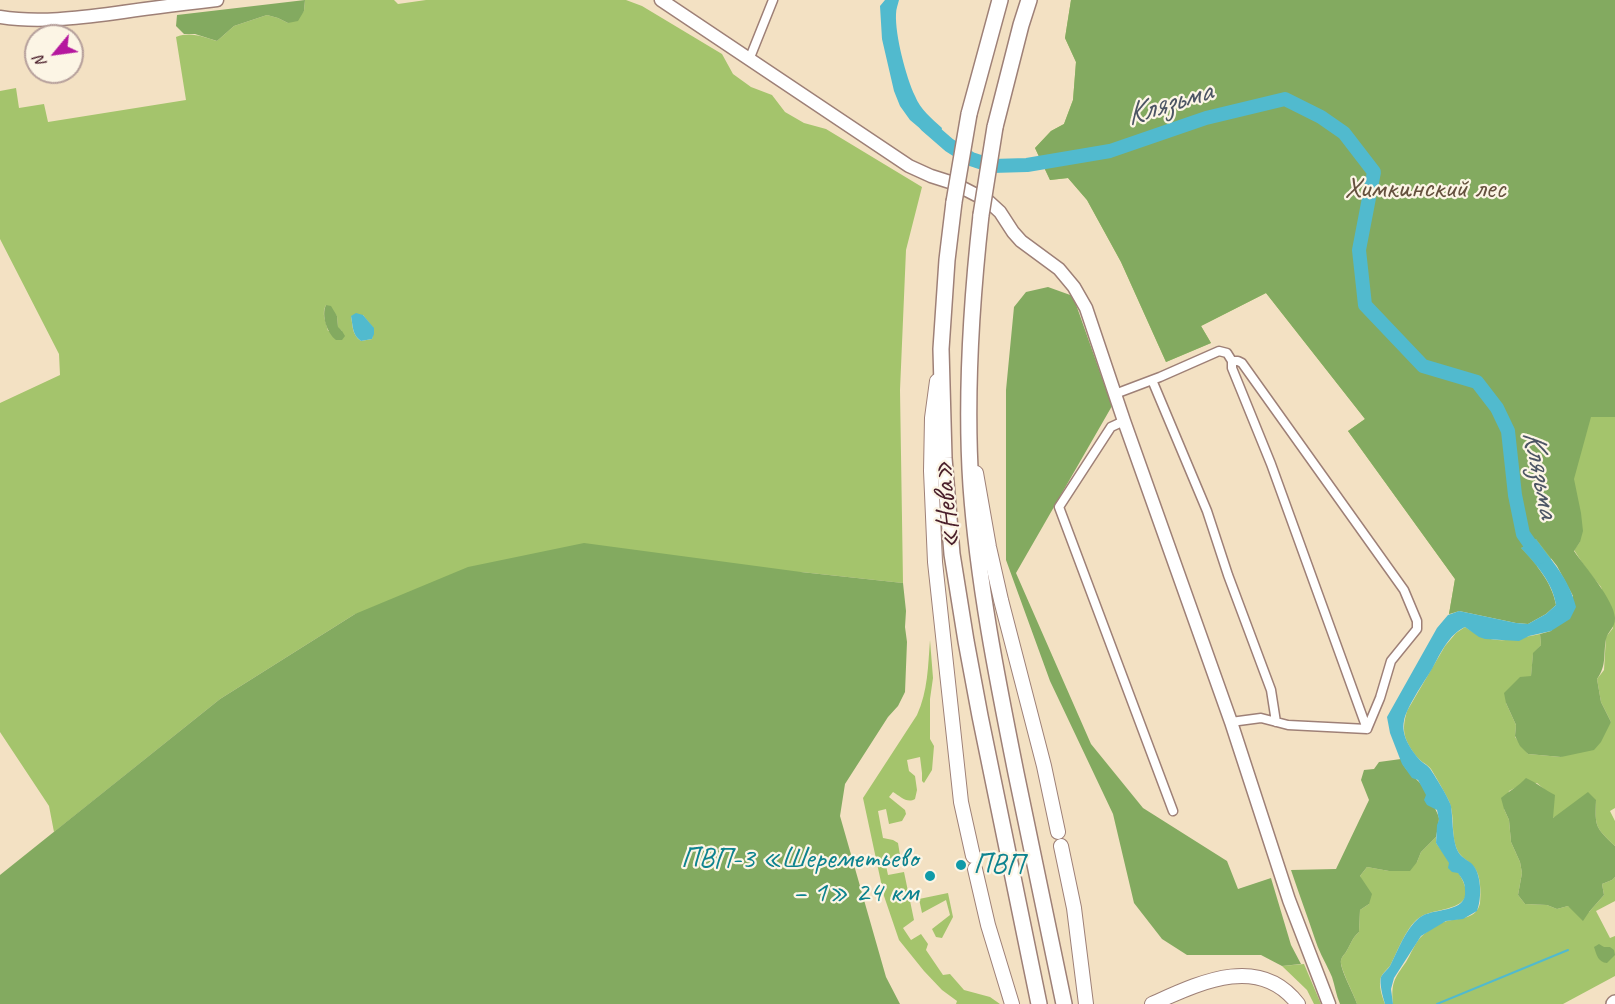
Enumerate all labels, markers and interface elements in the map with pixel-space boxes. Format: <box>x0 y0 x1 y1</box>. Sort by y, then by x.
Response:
north arrow <box>24 24 84 84</box>
text: N <box>29 53 51 71</box>
water label: Клязьма <box>1122 73 1216 135</box>
park label: Химкинский лес <box>1344 171 1506 207</box>
water label: Клязьма <box>1513 427 1567 521</box>
street label: «Нева» <box>925 459 969 551</box>
place label: ПВП-3 «Шереметьево – 1» 24 км <box>681 841 918 912</box>
place label: ПВП <box>973 847 1023 883</box>
marker: ПВП <box>954 858 968 872</box>
marker: ПВП-3 «Шереметьево – 1» 24 км <box>923 869 937 883</box>

